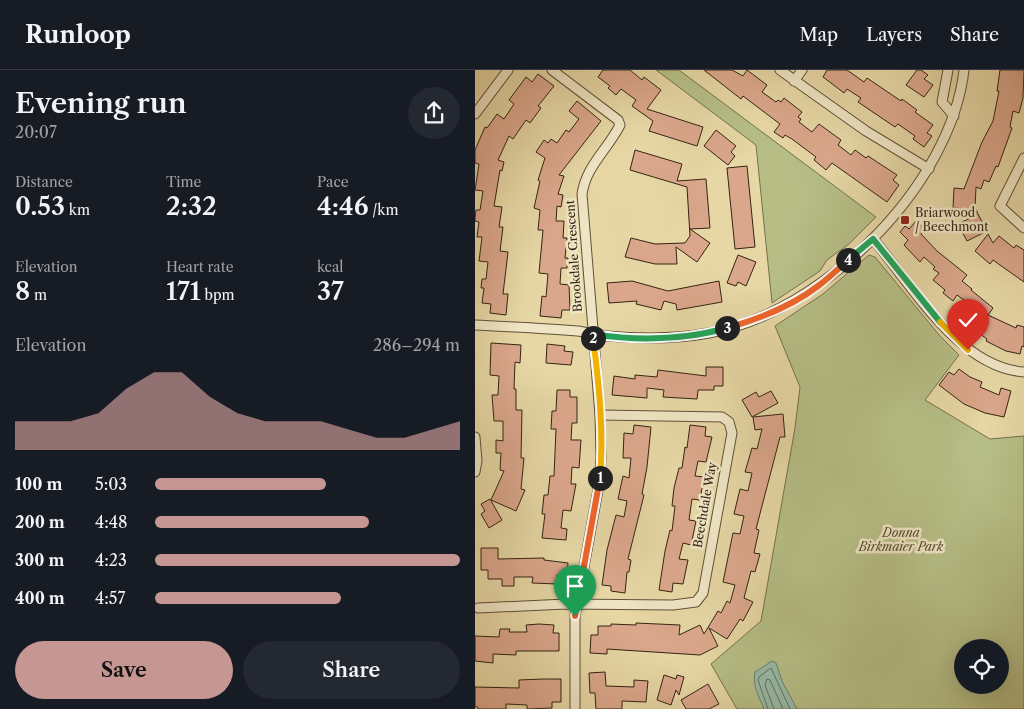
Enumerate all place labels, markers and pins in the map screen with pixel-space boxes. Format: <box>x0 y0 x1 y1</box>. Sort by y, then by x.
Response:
place label: Briarwood / Beechmont <box>915 205 989 234</box>
marker: Briarwood / Beechmont <box>899 214 911 226</box>
pin: 4 <box>835 248 861 272</box>
pin <box>947 299 989 350</box>
pin: 3 <box>715 316 739 340</box>
pin: 2 <box>581 326 605 350</box>
pin: 1 <box>587 466 613 490</box>
pin <box>554 565 596 616</box>

